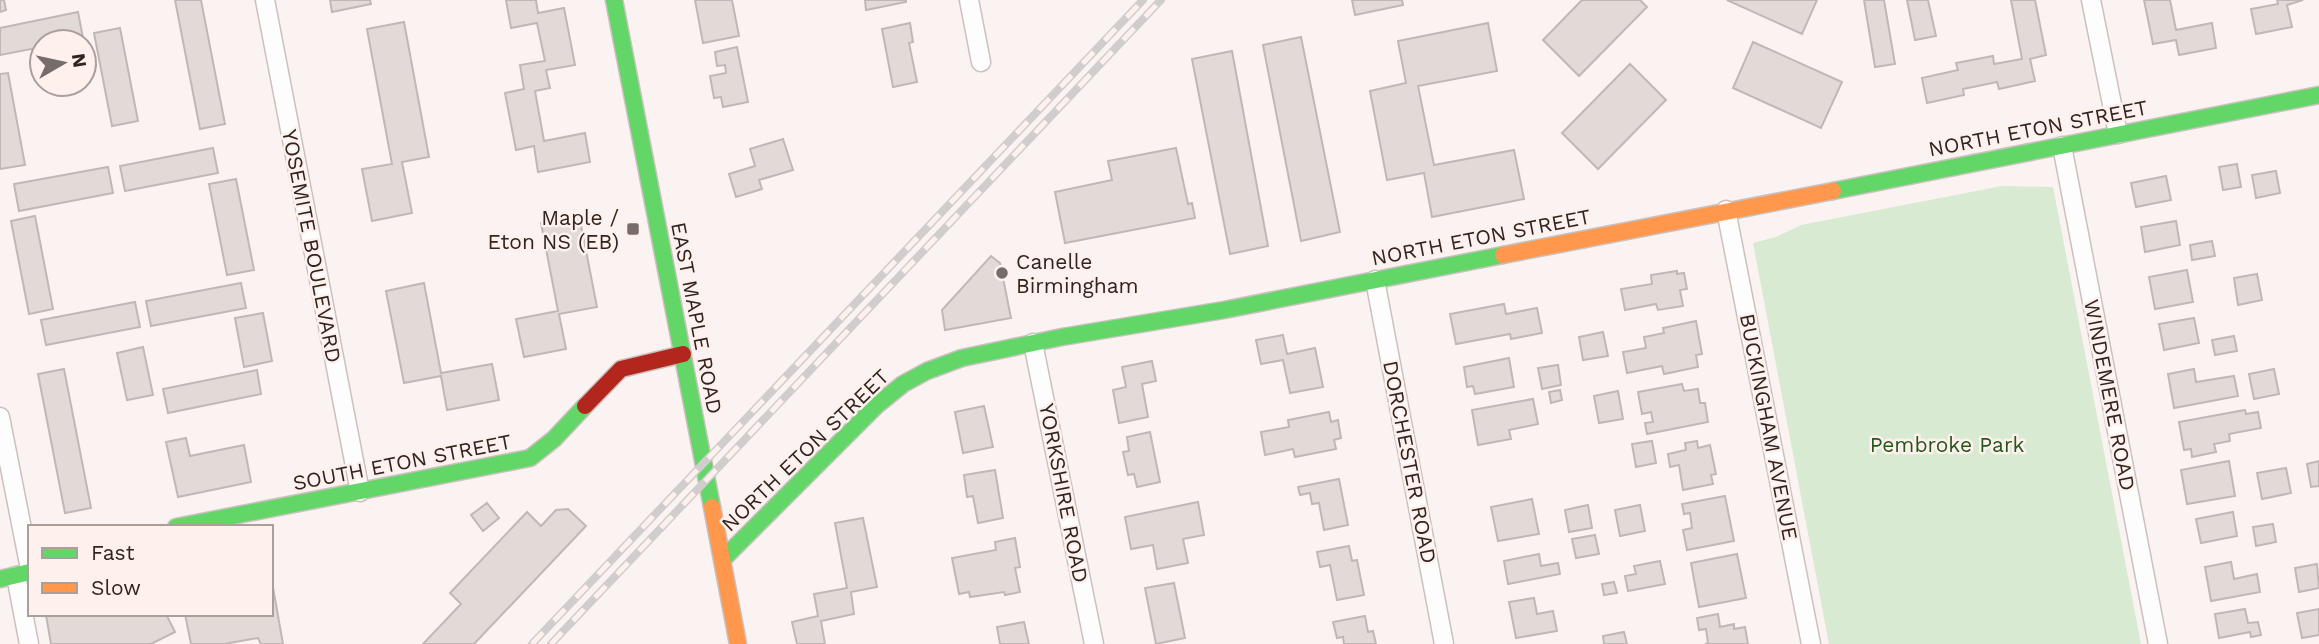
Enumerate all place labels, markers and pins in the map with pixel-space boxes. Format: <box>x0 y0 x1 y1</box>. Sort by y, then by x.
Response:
place label: Maple / Eton NS (EB) <box>488 205 619 254</box>
marker: Maple / Eton NS (EB) <box>625 221 641 237</box>
place label: Canelle Birmingham <box>1016 249 1139 298</box>
marker: Canelle Birmingham <box>994 265 1010 281</box>

